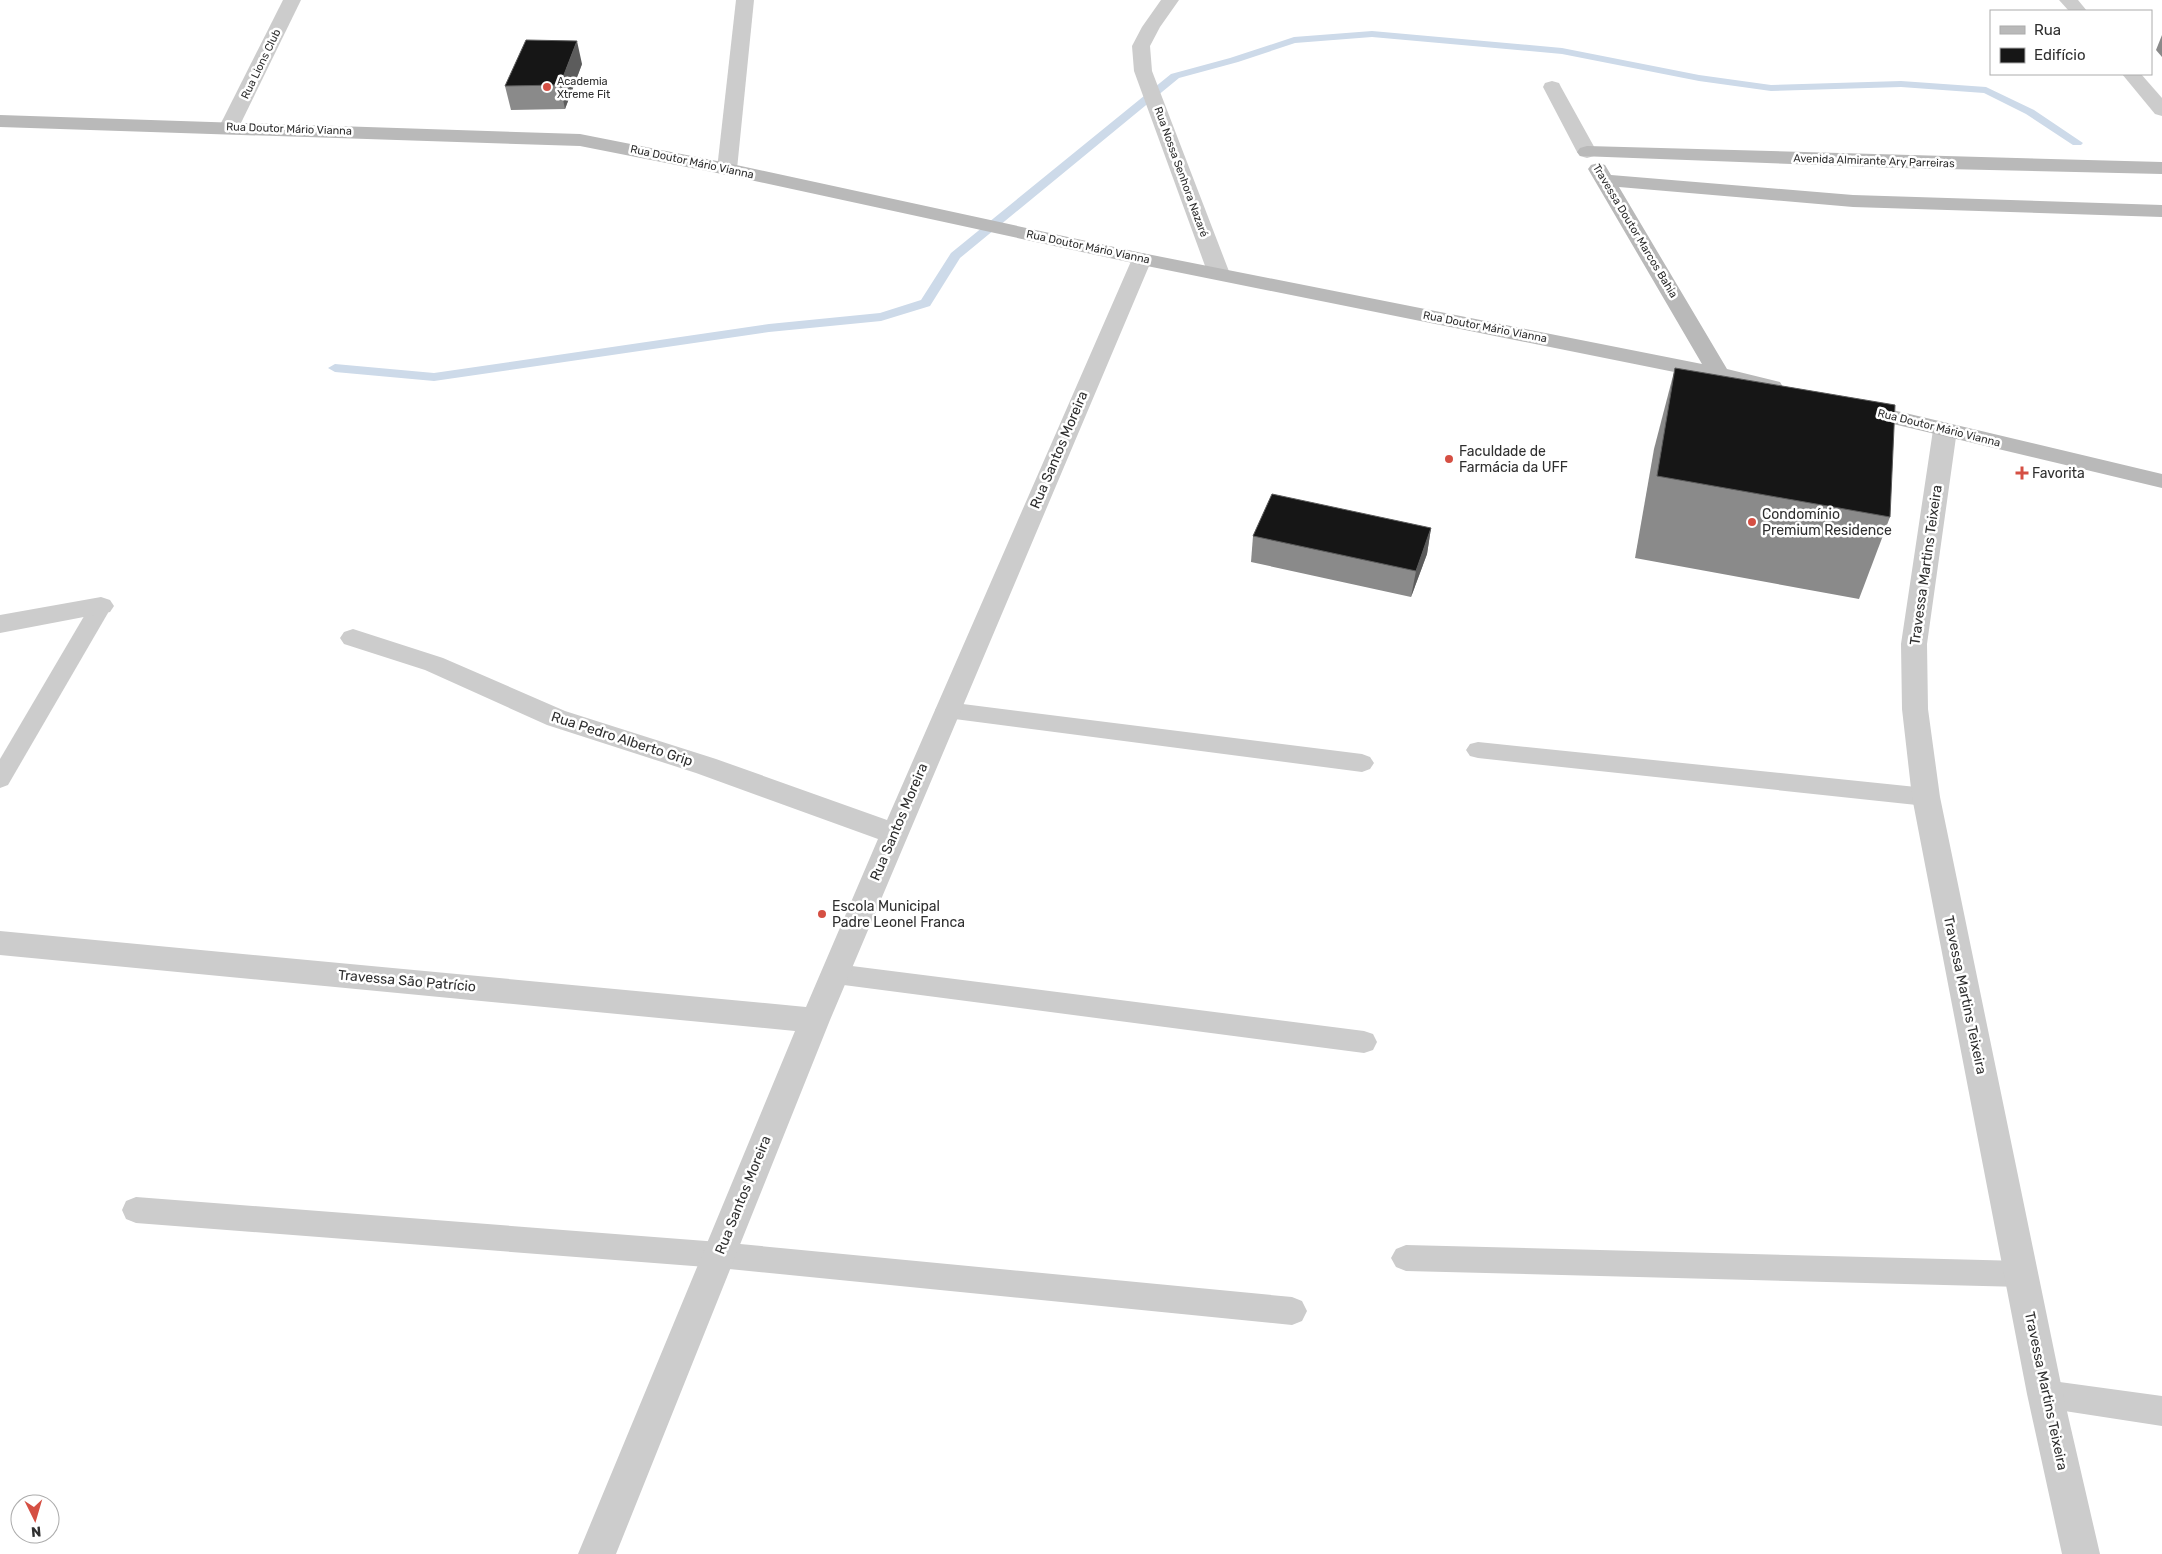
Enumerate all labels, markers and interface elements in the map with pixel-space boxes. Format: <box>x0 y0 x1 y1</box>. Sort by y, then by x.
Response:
legend <box>1990 10 2152 75</box>
text: Rua <box>2034 21 2061 39</box>
street label: Rua Lions Club <box>239 27 283 101</box>
text: Edifício <box>2034 46 2086 64</box>
place label: Academia Xtreme Fit <box>557 75 611 101</box>
marker: Academia Xtreme Fit <box>541 81 553 93</box>
street label: Rua Nossa Senhora Nazaré <box>1151 105 1211 239</box>
street label: Rua Doutor Mário Vianna <box>226 120 352 138</box>
street label: Rua Doutor Mário Vianna <box>629 143 755 181</box>
street label: Avenida Almirante Ary Parreiras <box>1793 152 1955 170</box>
street label: Travessa Doutor Marcos Bahia <box>1590 162 1680 300</box>
street label: Rua Doutor Mário Vianna <box>1025 228 1151 266</box>
street label: Rua Doutor Mário Vianna <box>1422 309 1548 345</box>
street label: Rua Santos Moreira <box>1027 389 1091 511</box>
street label: Rua Doutor Mário Vianna <box>1876 406 2002 450</box>
place label: Faculdade de Farmácia da UFF <box>1459 443 1568 476</box>
marker: Faculdade de Farmácia da UFF <box>1443 453 1455 465</box>
place label: Favorita <box>2032 465 2085 482</box>
marker: Favorita <box>2016 467 2028 479</box>
street label: Travessa Martins Teixeira <box>1906 484 1946 646</box>
place label: Condomínio Premium Residence <box>1762 506 1892 539</box>
marker: Condomínio Premium Residence <box>1746 516 1758 528</box>
street label: Rua Pedro Alberto Grip <box>549 708 695 770</box>
street label: Rua Santos Moreira <box>867 761 931 883</box>
place label: Escola Municipal Padre Leonel Franca <box>832 898 965 931</box>
marker: Escola Municipal Padre Leonel Franca <box>816 908 828 920</box>
street label: Travessa Martins Teixeira <box>1940 914 1990 1076</box>
street label: Travessa São Patrício <box>337 967 477 995</box>
street label: Rua Santos Moreira <box>711 1133 775 1257</box>
street label: Travessa Martins Teixeira <box>2021 1310 2071 1472</box>
north arrow <box>10 1494 60 1544</box>
text: N <box>30 1523 42 1540</box>

